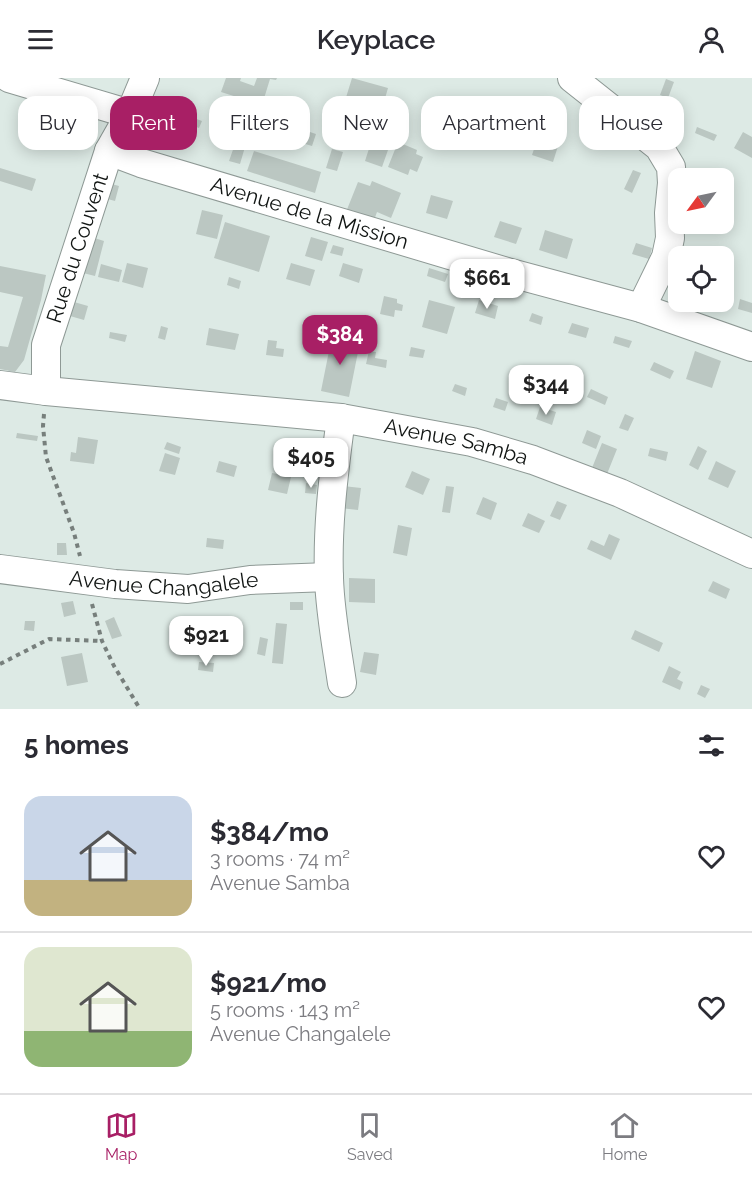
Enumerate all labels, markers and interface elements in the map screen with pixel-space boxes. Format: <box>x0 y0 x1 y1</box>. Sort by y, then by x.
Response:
icon: menu <box>24 23 57 56</box>
icon: person <box>695 23 728 56</box>
text: Keyplace <box>317 24 435 55</box>
chip: Buy <box>18 96 98 150</box>
chip: Rent <box>110 96 197 150</box>
chip: Filters <box>209 96 310 150</box>
chip: New <box>322 96 409 150</box>
chip: Apartment <box>421 96 567 150</box>
chip: House <box>579 96 684 150</box>
north arrow <box>668 168 734 234</box>
map controls <box>668 168 734 312</box>
street label: Rue du Couvent <box>41 170 113 326</box>
street label: Avenue de la Mission <box>208 171 411 254</box>
button: locate <box>668 246 734 312</box>
pin: $661 <box>451 259 523 310</box>
text: $661 <box>464 266 510 290</box>
pin: $384 <box>304 315 376 366</box>
text: $384 <box>316 322 364 346</box>
pin: $344 <box>510 365 582 416</box>
text: $344 <box>523 372 569 396</box>
street label: Avenue Samba <box>382 413 531 470</box>
pin: $405 <box>275 438 347 489</box>
text: $405 <box>287 445 335 469</box>
street label: Avenue Changalele <box>68 565 259 601</box>
pin: $921 <box>170 616 242 667</box>
text: $921 <box>183 623 229 647</box>
icon: filters <box>695 729 728 762</box>
text: 5 homes <box>24 730 129 760</box>
text: $384/mo <box>210 817 329 847</box>
icon: home <box>72 820 144 892</box>
icon: heart <box>695 840 728 873</box>
text: 3 rooms · 74 m² <box>210 847 350 871</box>
text: Avenue Samba <box>210 871 350 895</box>
text: $921/mo <box>210 968 327 998</box>
icon: home <box>72 971 144 1043</box>
icon: heart <box>695 991 728 1024</box>
text: 5 rooms · 143 m² <box>210 998 360 1022</box>
text: Avenue Changalele <box>210 1022 391 1046</box>
tab: Map <box>105 1109 138 1164</box>
tab: Saved <box>347 1109 393 1164</box>
tab: Home <box>602 1109 647 1164</box>

